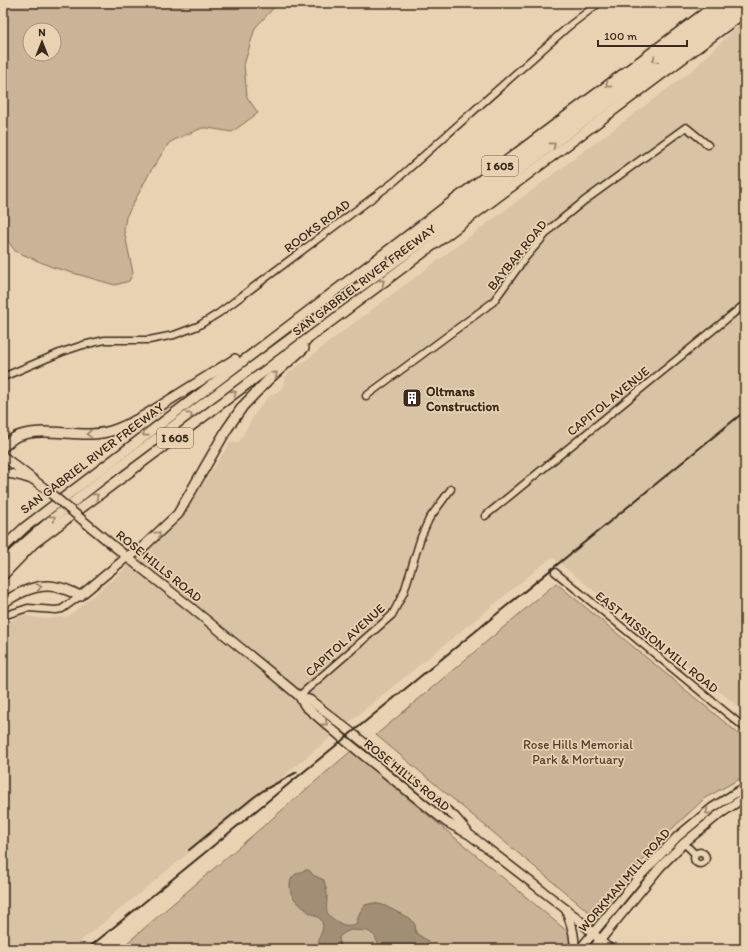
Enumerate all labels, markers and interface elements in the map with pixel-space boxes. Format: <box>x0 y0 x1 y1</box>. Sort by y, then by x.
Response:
north arrow <box>22 22 62 62</box>
scale bar <box>598 22 687 48</box>
text: N <box>38 26 46 39</box>
text: 100 m <box>604 29 637 43</box>
one-way arrow <box>653 55 660 62</box>
one-way arrow <box>606 80 613 87</box>
one-way arrow <box>549 143 556 150</box>
road number: I 605 <box>482 156 518 176</box>
street label: ROOKS ROAD <box>281 196 353 256</box>
street label: BAYBAR ROAD <box>484 217 550 293</box>
street label: SAN GABRIEL RIVER FREEWAY <box>289 221 439 339</box>
one-way arrow <box>378 280 385 287</box>
street label: CAPITOL AVENUE <box>564 363 652 439</box>
one-way arrow <box>270 371 278 379</box>
place label: Oltmans Construction <box>426 384 500 414</box>
building icon: Oltmans Construction <box>401 387 423 409</box>
one-way arrow <box>230 391 237 398</box>
street label: SAN GABRIEL RIVER FREEWAY <box>17 399 167 517</box>
one-way arrow <box>186 412 193 419</box>
road number: I 605 <box>157 428 193 448</box>
one-way arrow <box>86 429 92 438</box>
one-way arrow <box>143 430 150 437</box>
one-way arrow <box>92 494 99 501</box>
one-way arrow <box>48 516 55 523</box>
street label: ROSE HILLS ROAD <box>113 527 205 605</box>
one-way arrow <box>153 532 160 539</box>
one-way arrow <box>35 584 42 592</box>
street label: EAST MISSION MILL ROAD <box>593 588 721 696</box>
street label: CAPITOL AVENUE <box>302 600 388 680</box>
one-way arrow <box>321 719 328 726</box>
street label: ROSE HILLS ROAD <box>361 736 453 814</box>
park label: Rose Hills Memorial Park & Mortuary <box>523 737 633 767</box>
one-way arrow <box>705 807 712 814</box>
street label: WORKMAN MILL ROAD <box>575 825 673 935</box>

